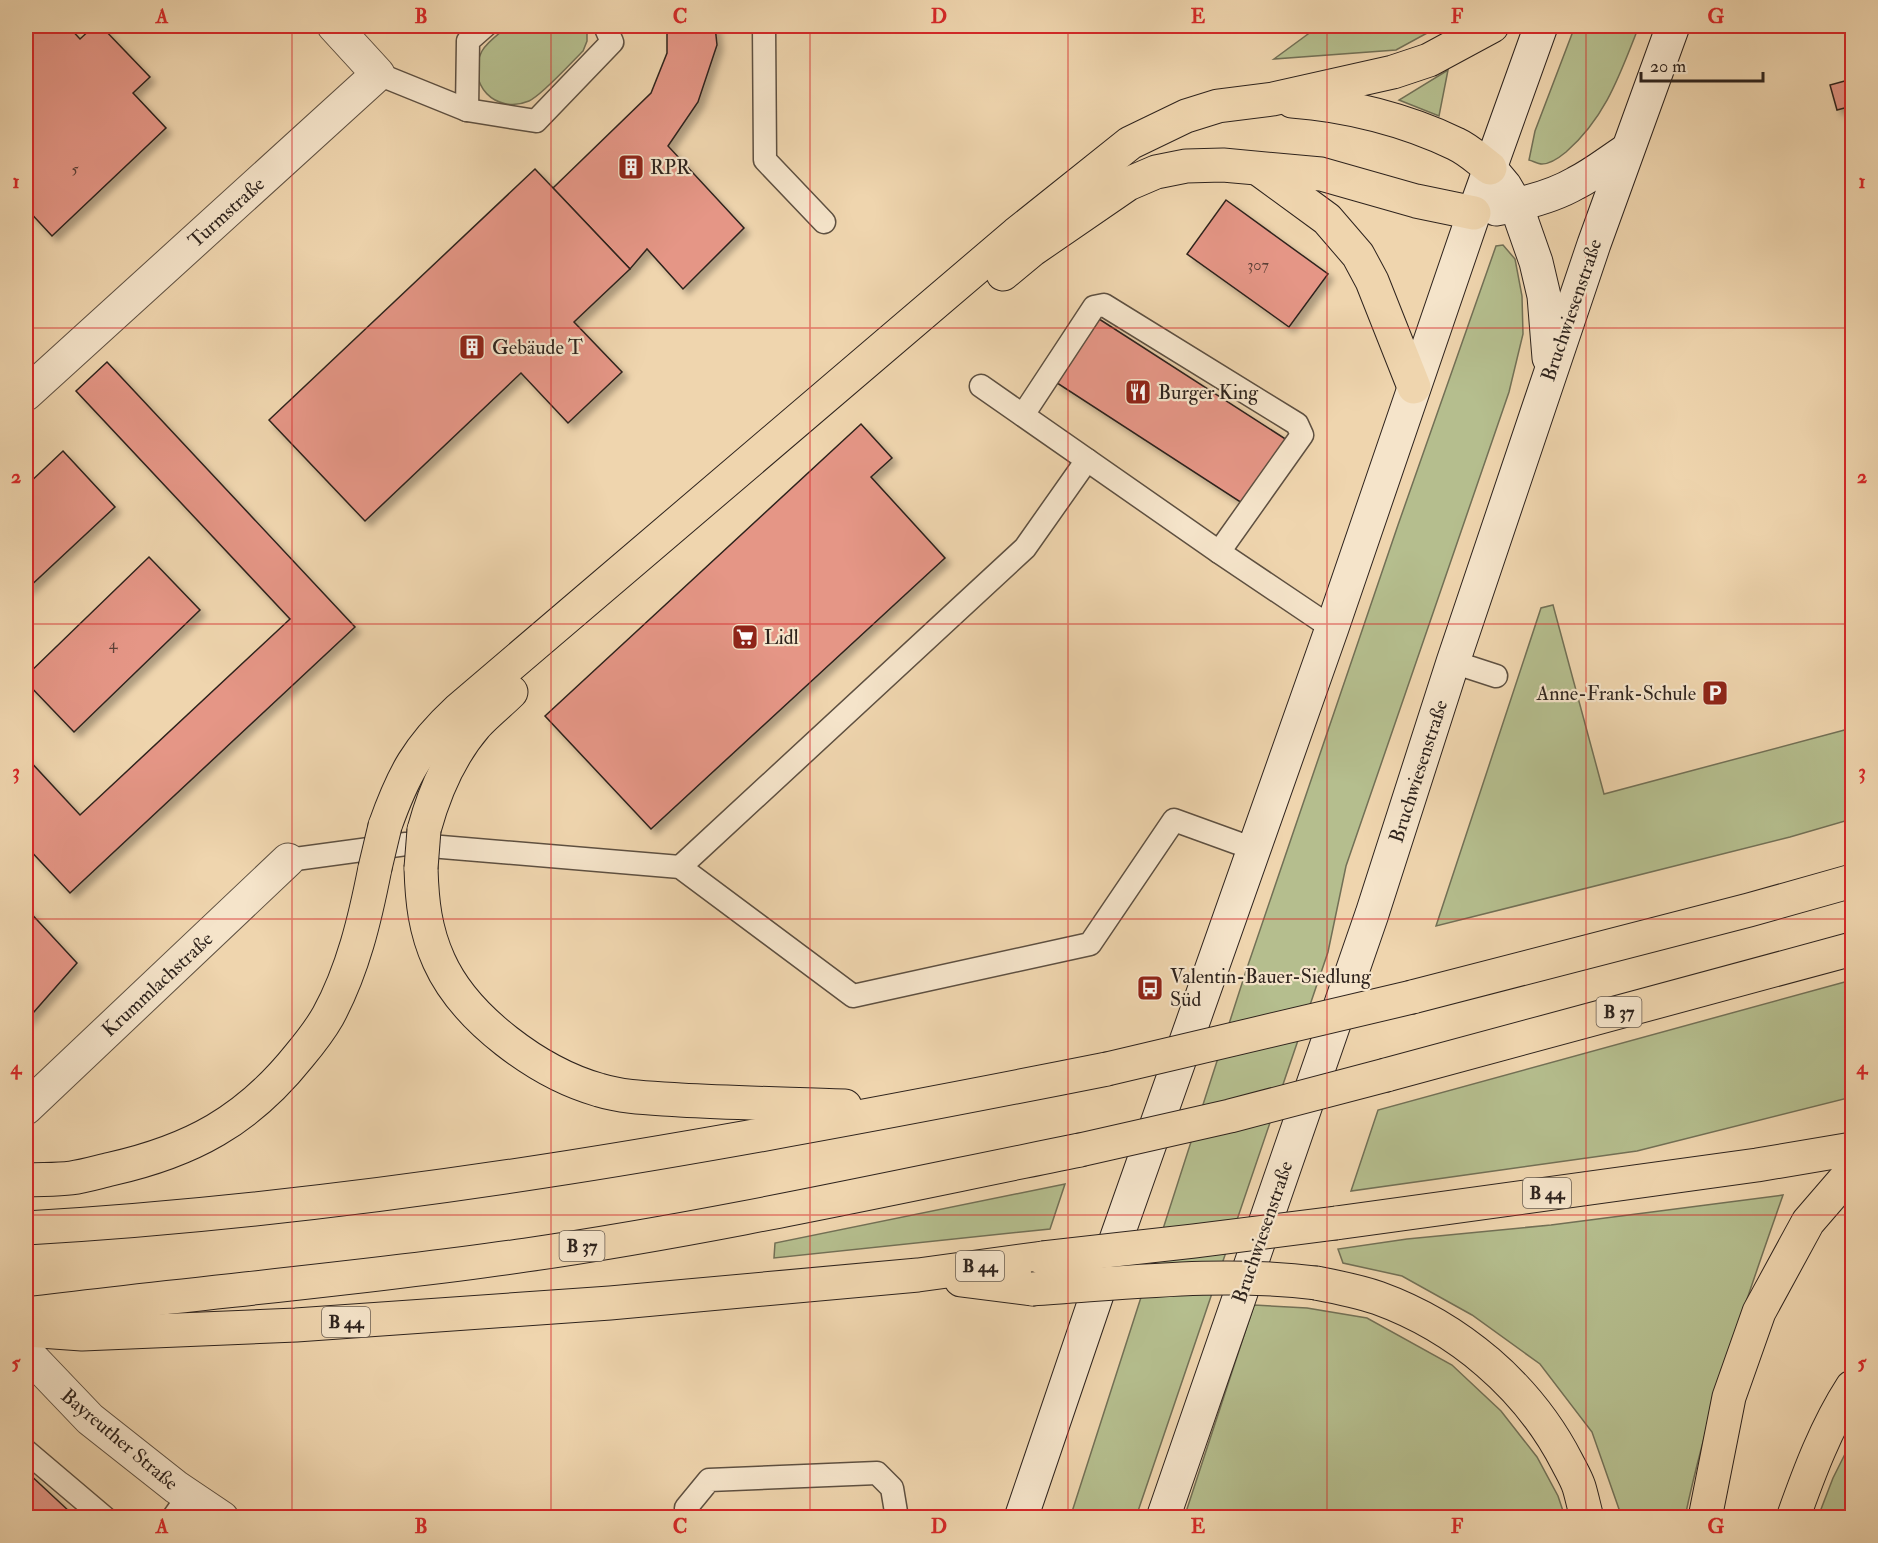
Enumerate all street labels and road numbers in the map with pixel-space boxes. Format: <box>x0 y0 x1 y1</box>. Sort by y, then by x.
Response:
street label: Turmstraße <box>183 172 270 253</box>
street label: Bruchwiesenstraße <box>1535 236 1608 385</box>
street label: Bruchwiesenstraße <box>1384 697 1453 846</box>
street label: Krummlachstraße <box>97 926 218 1042</box>
road number: B 37 <box>1596 997 1642 1027</box>
street label: Bruchwiesenstraße <box>1226 1158 1299 1307</box>
road number: B 44 <box>1523 1178 1571 1208</box>
road number: B 37 <box>560 1231 604 1261</box>
road number: B 44 <box>956 1251 1004 1281</box>
road number: B 44 <box>322 1307 370 1337</box>
street label: Bayreuther Straße <box>56 1383 183 1496</box>

